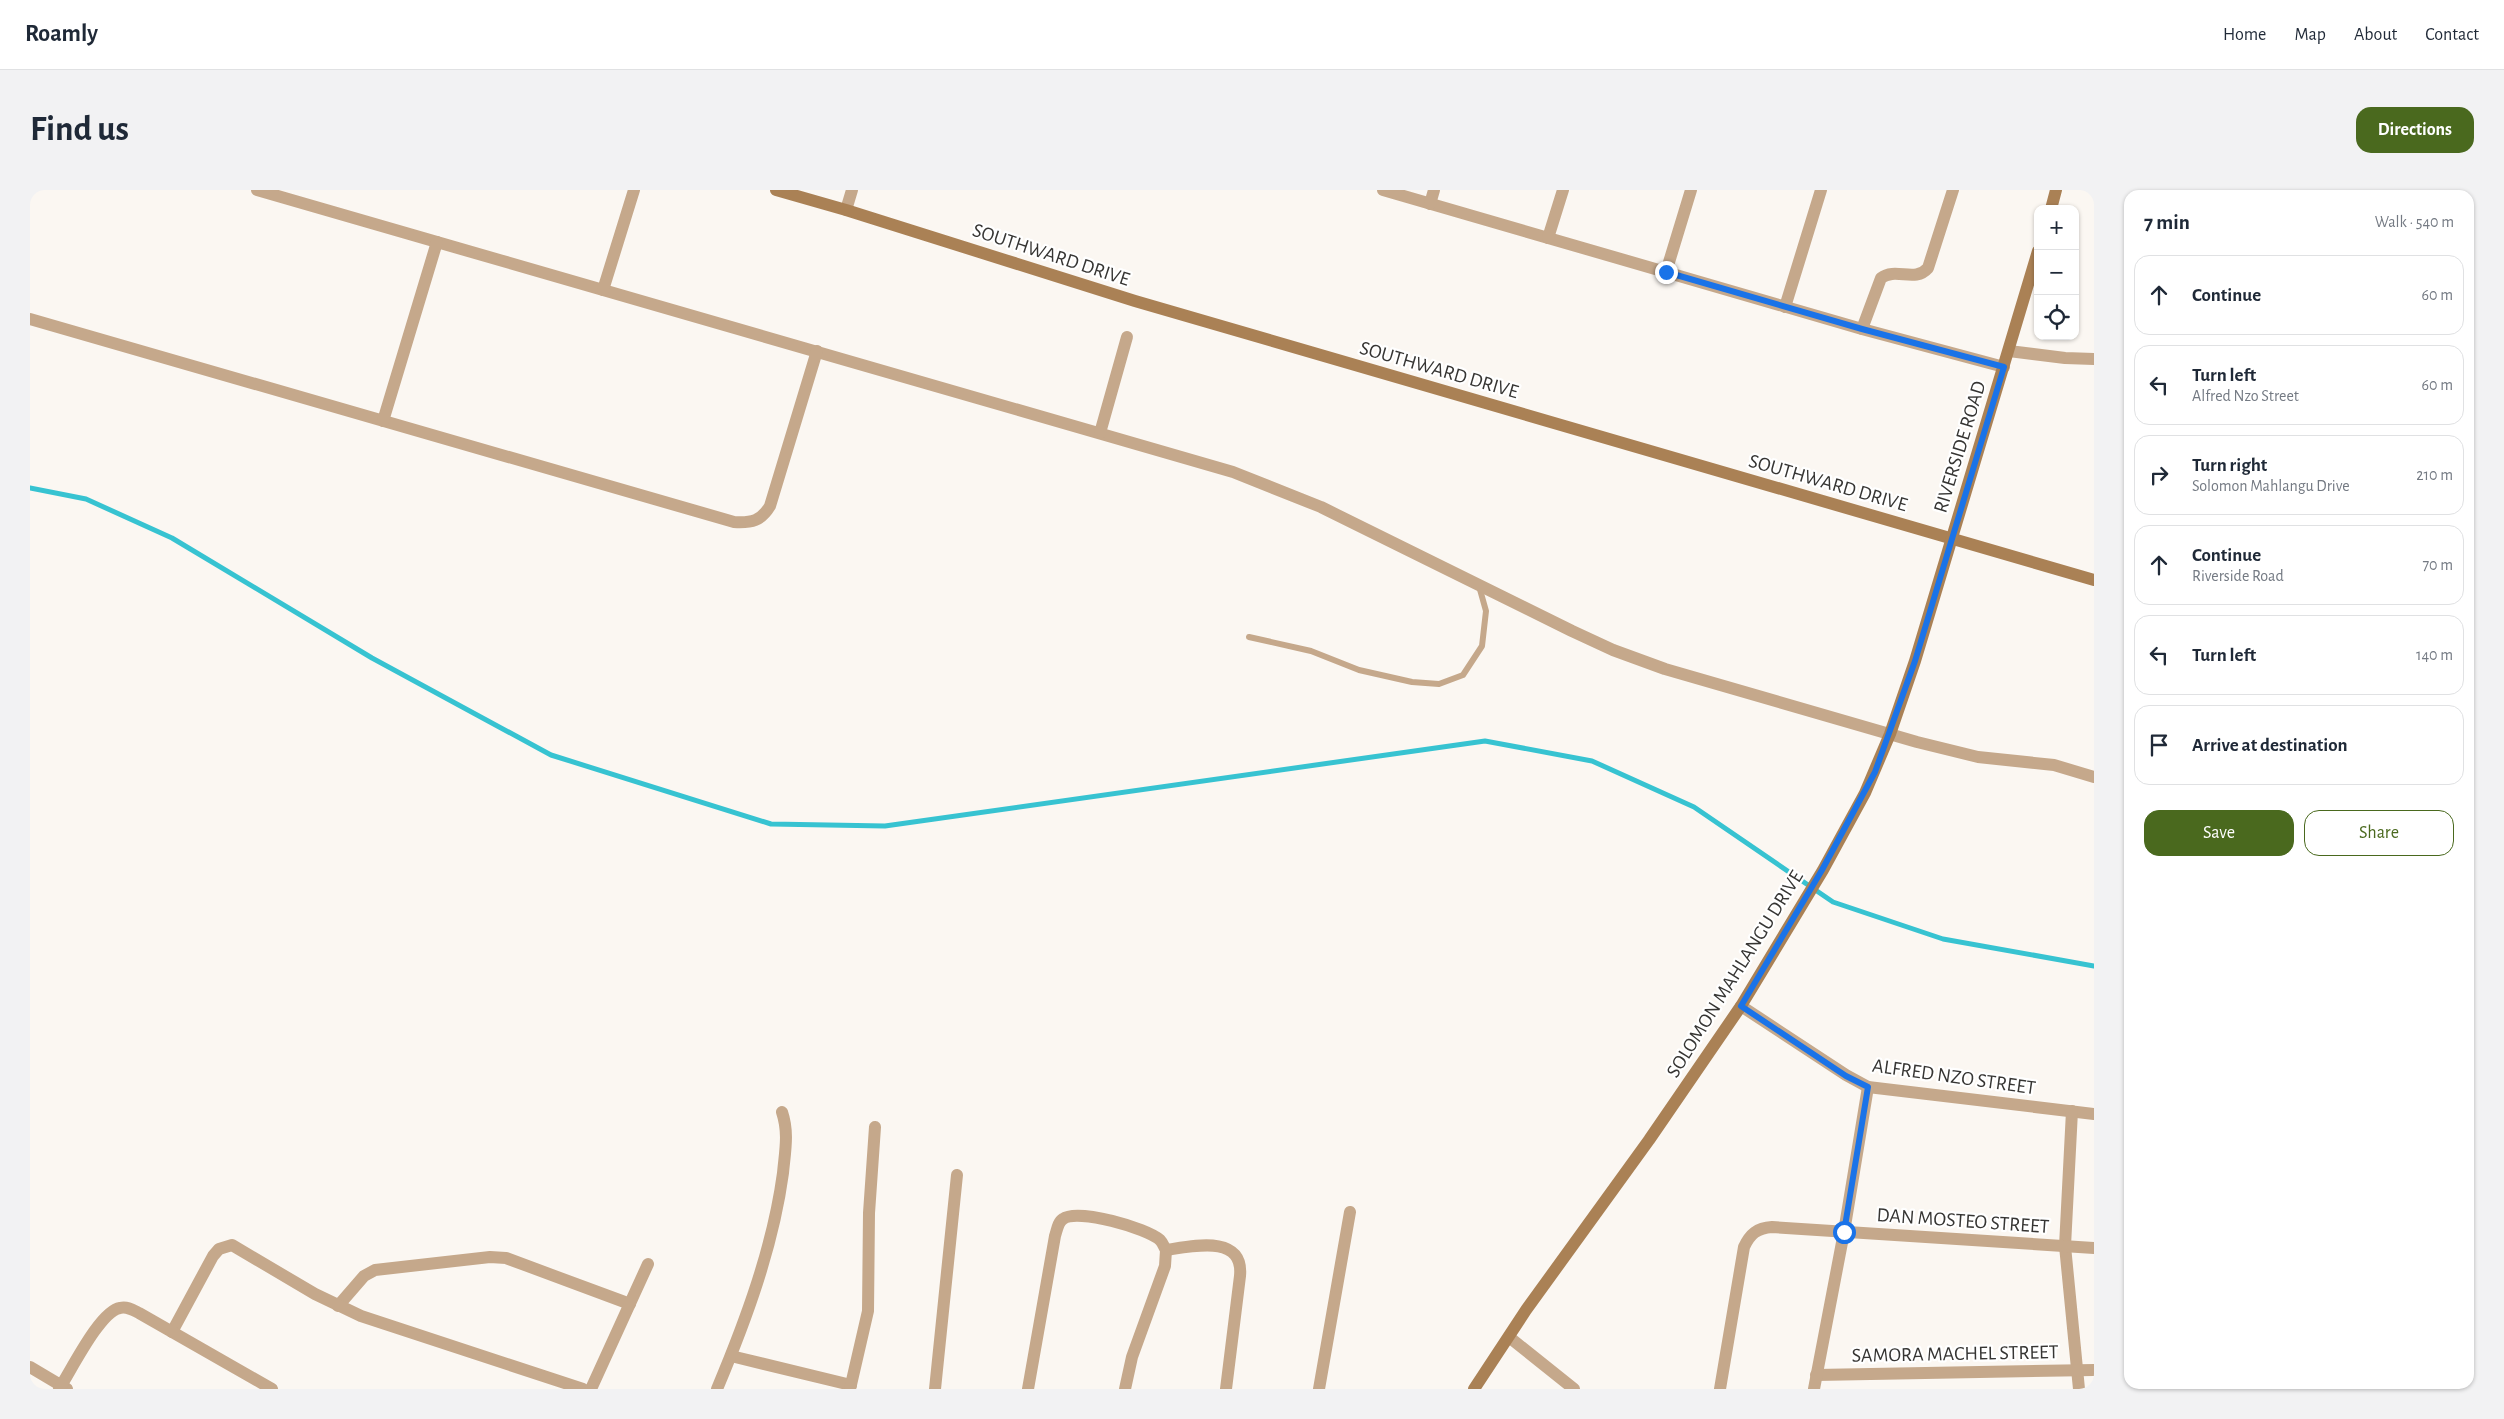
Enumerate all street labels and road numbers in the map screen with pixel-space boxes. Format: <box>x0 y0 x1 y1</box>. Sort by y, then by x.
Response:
street label: SOUTHWARD DRIVE <box>970 220 1132 290</box>
street label: SOUTHWARD DRIVE <box>1357 338 1521 402</box>
street label: RIVERSIDE ROAD <box>1930 379 1990 515</box>
street label: SOUTHWARD DRIVE <box>1746 451 1910 515</box>
street label: SOLOMON MAHLANGU DRIVE <box>1663 867 1807 1081</box>
street label: ALFRED NZO STREET <box>1871 1056 2037 1098</box>
street label: DAN MOSTEO STREET <box>1876 1205 2050 1237</box>
street label: SAMORA MACHEL STREET <box>1851 1342 2059 1366</box>

